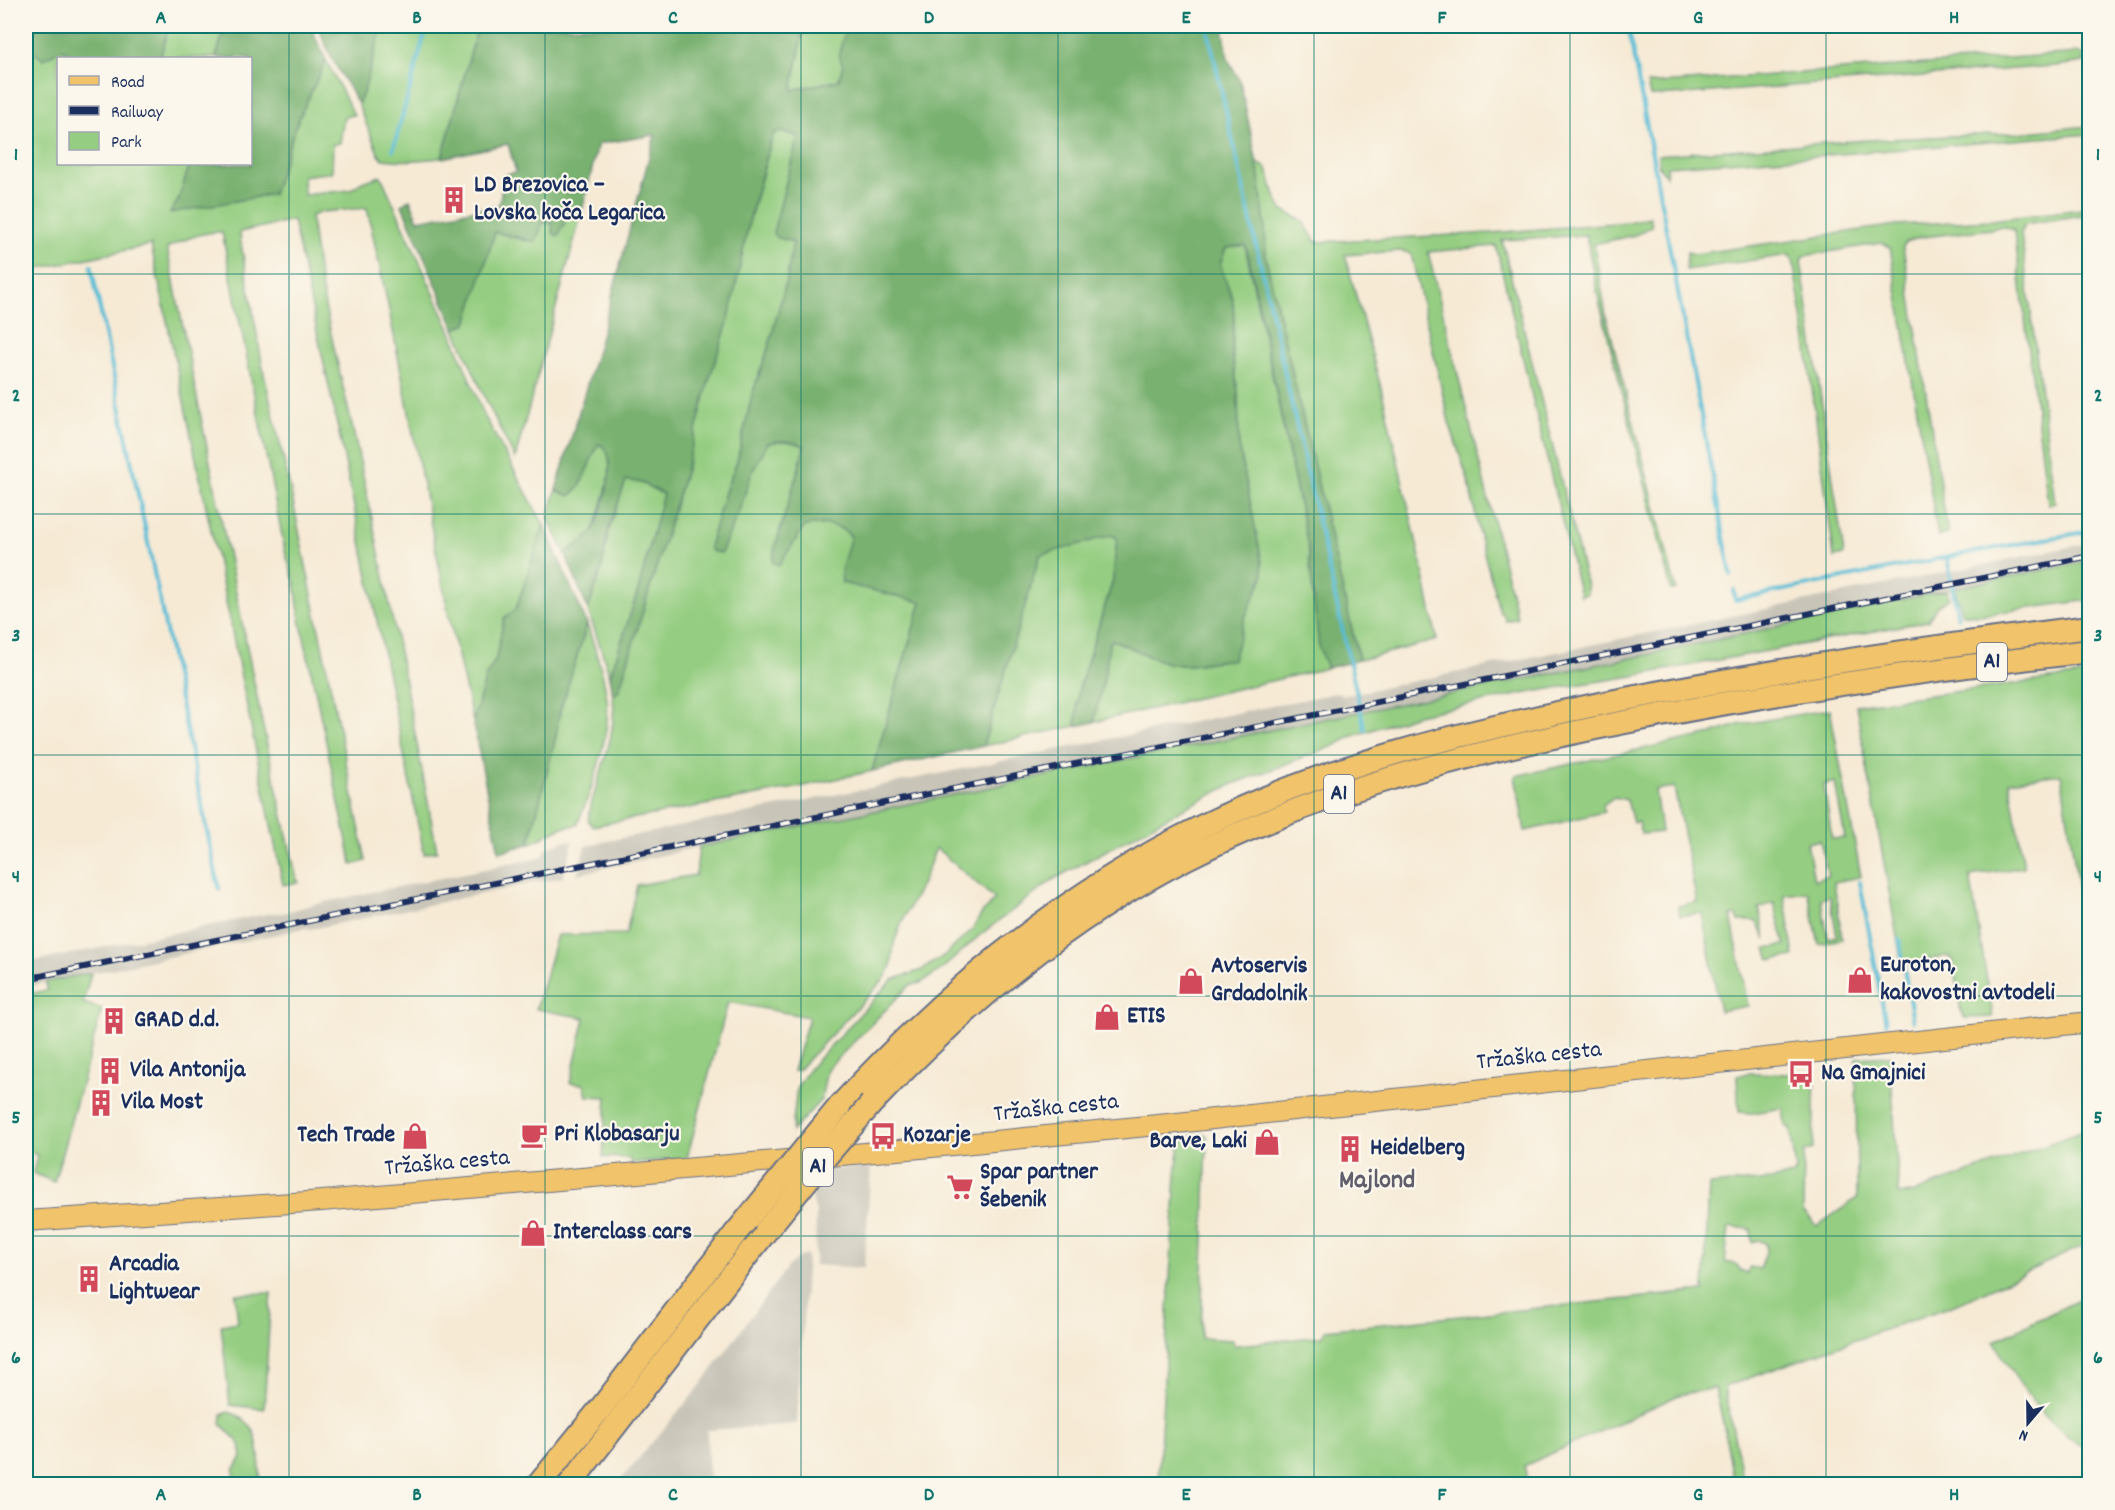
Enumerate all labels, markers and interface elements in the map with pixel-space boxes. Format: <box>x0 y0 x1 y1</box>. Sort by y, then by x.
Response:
text: A <box>156 5 167 33</box>
text: B <box>412 5 422 33</box>
text: C <box>668 5 678 33</box>
text: D <box>924 5 935 33</box>
text: E <box>1181 5 1191 33</box>
text: F <box>1438 5 1448 33</box>
text: G <box>1693 5 1703 33</box>
text: H <box>1949 5 1959 33</box>
legend <box>57 57 252 165</box>
text: Road <box>111 71 145 96</box>
text: Railway <box>111 101 164 126</box>
text: Park <box>111 131 142 156</box>
text: 1 <box>14 142 18 170</box>
text: 1 <box>2096 142 2100 170</box>
place label: LD Brezovica – Lovska koča Legarica <box>474 169 665 231</box>
building icon: LD Brezovica – Lovska koča Legarica <box>439 185 469 215</box>
text: 2 <box>12 383 20 411</box>
text: 2 <box>2094 383 2102 411</box>
text: 3 <box>12 623 20 651</box>
text: 3 <box>2094 623 2102 651</box>
road number: A1 <box>1977 643 2007 681</box>
road number: A1 <box>1324 775 1354 813</box>
text: 4 <box>12 864 20 892</box>
text: 4 <box>2094 864 2102 892</box>
place label: Euroton, kakovostni avtodeli <box>1880 949 2056 1011</box>
place label: Avtoservis Grdadolnik <box>1211 950 1308 1012</box>
shop icon: Euroton, kakovostni avtodeli <box>1845 965 1875 995</box>
shop icon: Avtoservis Grdadolnik <box>1176 966 1206 996</box>
place label: ETIS <box>1127 1000 1166 1034</box>
shop icon: ETIS <box>1092 1002 1122 1032</box>
place label: GRAD d.d. <box>134 1004 219 1038</box>
building icon: GRAD d.d. <box>99 1006 129 1036</box>
street label: Tržaška cesta <box>1475 1033 1604 1080</box>
place label: Vila Antonija <box>130 1054 246 1088</box>
building icon: Vila Antonija <box>95 1056 125 1086</box>
place label: Na Gmajnici <box>1821 1057 1926 1091</box>
bus stop icon: Na Gmajnici <box>1786 1059 1816 1089</box>
street label: Tržaška cesta <box>992 1085 1121 1132</box>
place label: Vila Most <box>121 1086 203 1120</box>
building icon: Vila Most <box>86 1088 116 1118</box>
text: 5 <box>11 1105 21 1133</box>
text: 5 <box>2093 1105 2103 1133</box>
place label: Pri Klobasarju <box>554 1118 680 1152</box>
place label: Tech Trade <box>297 1119 395 1153</box>
place label: Kozarje <box>903 1119 971 1153</box>
cafe icon: Pri Klobasarju <box>519 1120 549 1150</box>
shop icon: Tech Trade <box>400 1121 430 1151</box>
bus stop icon: Kozarje <box>868 1121 898 1151</box>
place label: Barve, Laki <box>1150 1125 1248 1159</box>
shop icon: Barve, Laki <box>1252 1127 1282 1157</box>
place label: Heidelberg <box>1370 1132 1465 1166</box>
building icon: Heidelberg <box>1335 1134 1365 1164</box>
street label: Tržaška cesta <box>383 1142 512 1186</box>
road number: A1 <box>803 1148 833 1186</box>
place label: Spar partner Šebenik <box>980 1156 1099 1218</box>
district label: Majlond <box>1339 1163 1415 1200</box>
supermarket icon: Spar partner Šebenik <box>945 1172 975 1202</box>
place label: Interclass cars <box>553 1216 692 1250</box>
shop icon: Interclass cars <box>518 1218 548 1248</box>
place label: Arcadia Lightwear <box>109 1248 201 1310</box>
building icon: Arcadia Lightwear <box>74 1264 104 1294</box>
text: 6 <box>11 1345 21 1373</box>
text: 6 <box>2093 1345 2103 1373</box>
north arrow <box>1998 1393 2058 1453</box>
text: N <box>2016 1423 2031 1447</box>
text: A <box>156 1482 167 1510</box>
text: B <box>412 1482 422 1510</box>
text: C <box>668 1482 678 1510</box>
text: D <box>924 1482 935 1510</box>
text: E <box>1181 1482 1191 1510</box>
text: F <box>1438 1482 1448 1510</box>
text: G <box>1693 1482 1703 1510</box>
text: H <box>1949 1482 1959 1510</box>

